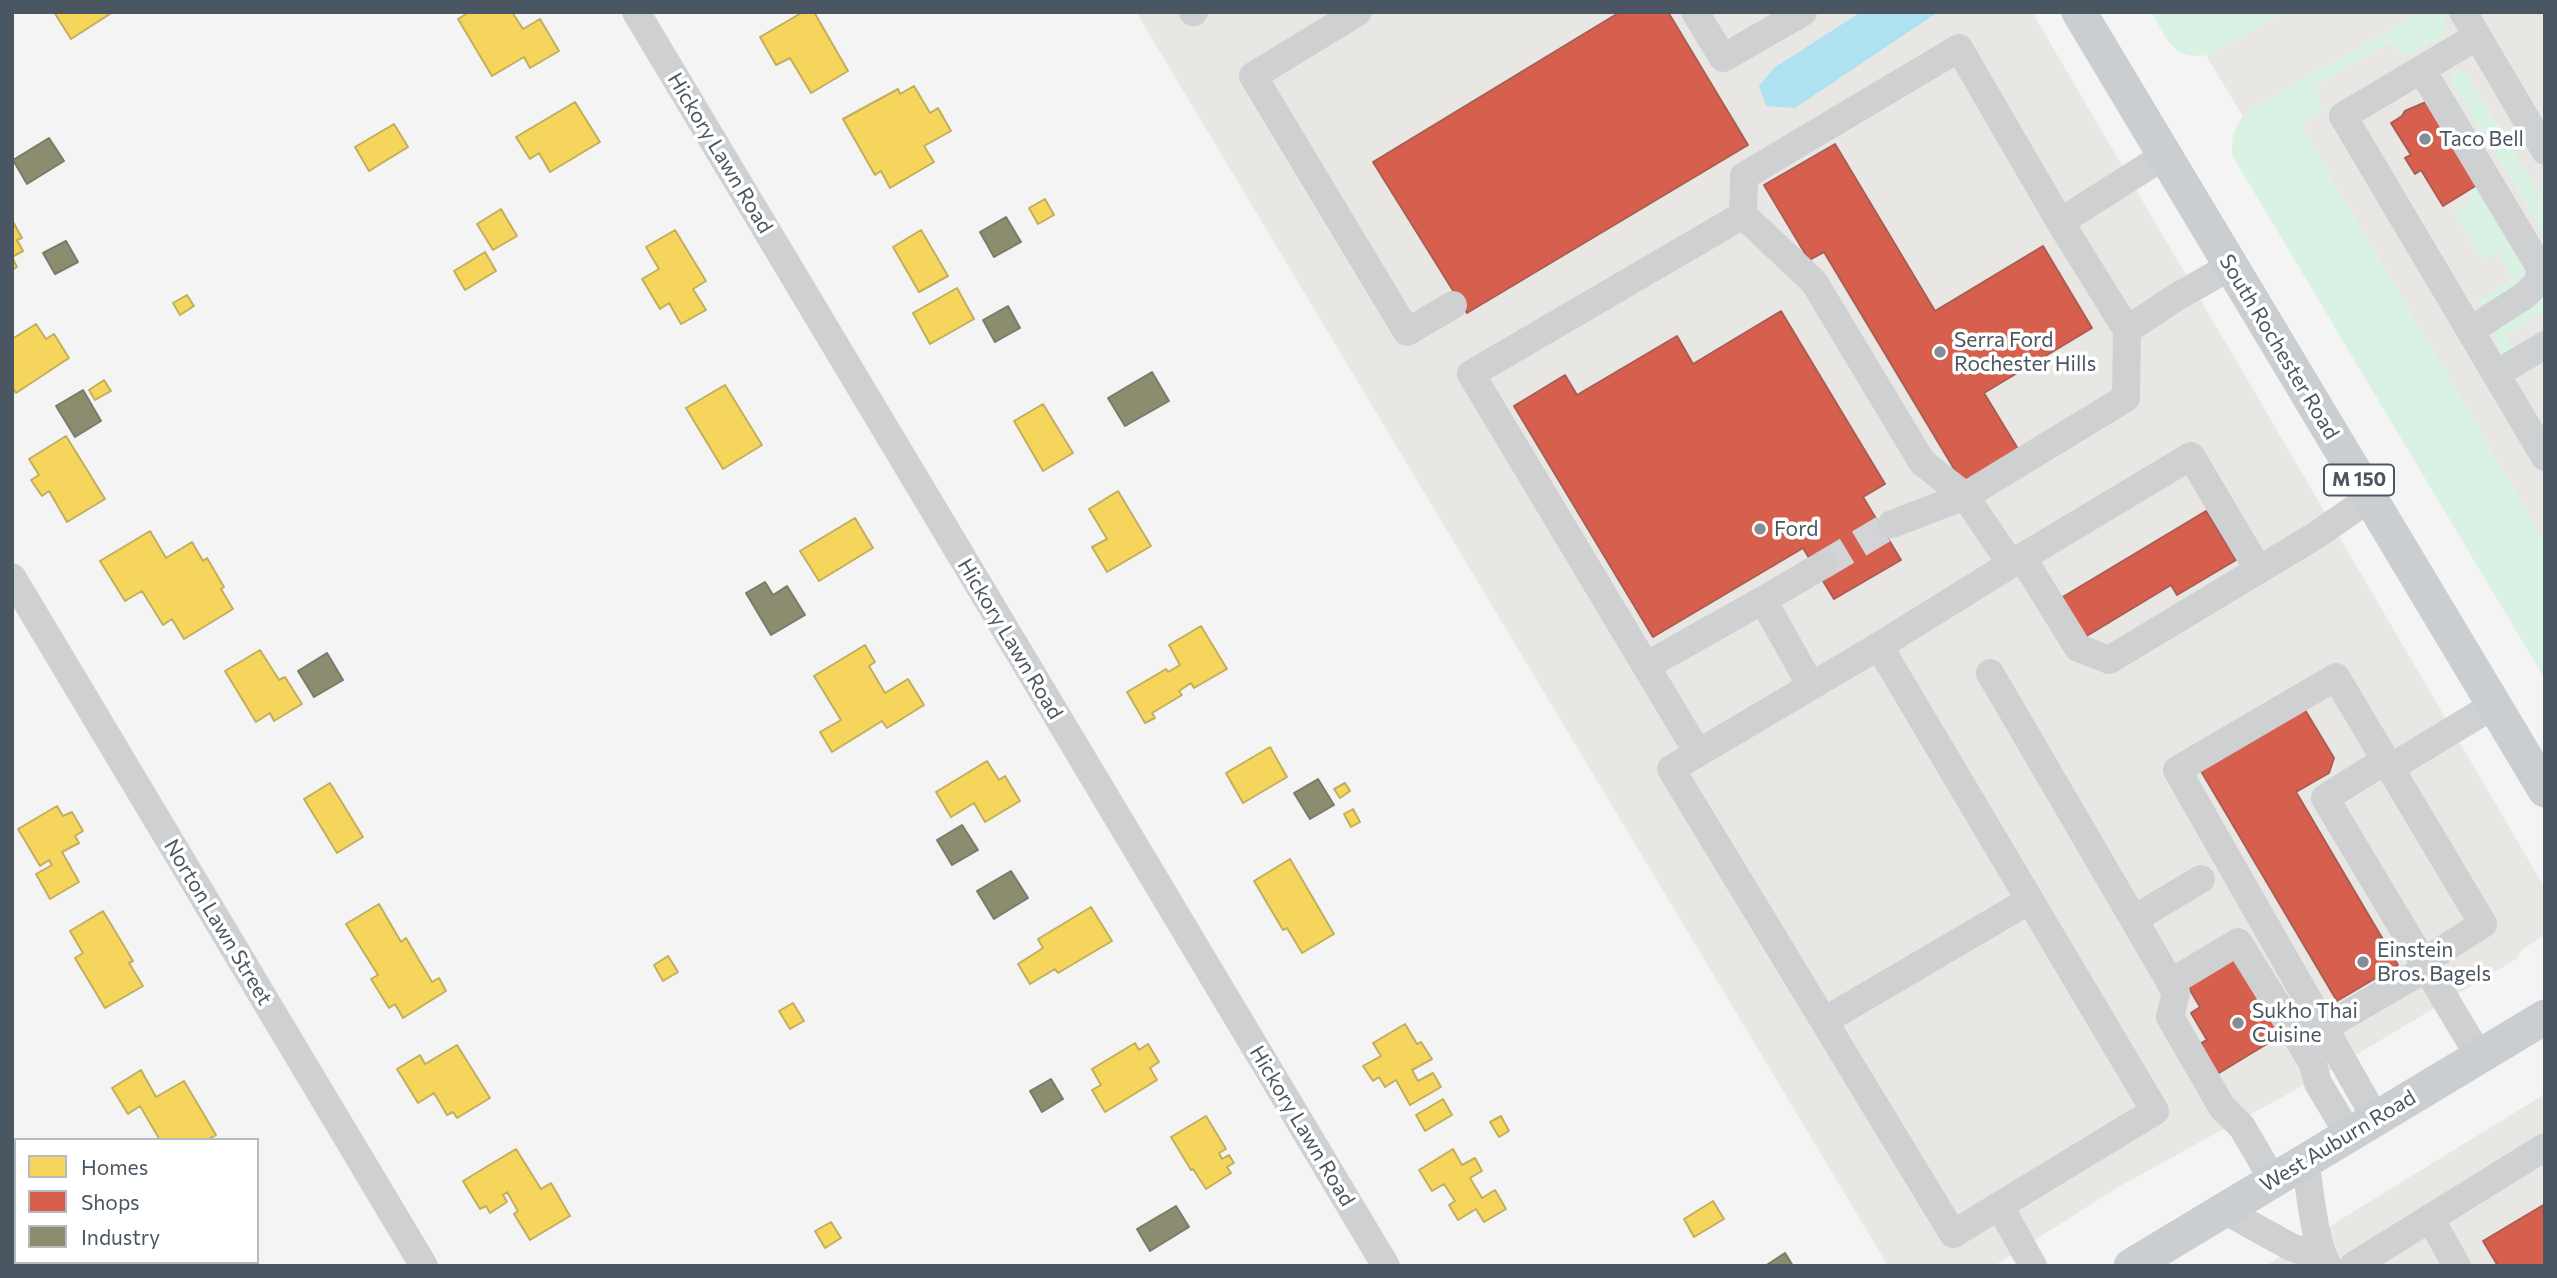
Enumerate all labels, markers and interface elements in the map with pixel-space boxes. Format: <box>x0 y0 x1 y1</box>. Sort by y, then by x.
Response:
street label: Hickory Lawn Road <box>662 68 778 238</box>
place label: Taco Bell <box>2439 126 2524 152</box>
marker: Taco Bell <box>2417 131 2433 147</box>
street label: South Rochester Road <box>2214 250 2344 444</box>
place label: Serra Ford Rochester Hills <box>1954 327 2096 377</box>
marker: Serra Ford Rochester Hills <box>1932 344 1948 360</box>
road number: M 150 <box>2324 464 2394 495</box>
place label: Ford <box>1774 516 1818 542</box>
marker: Ford <box>1752 521 1768 537</box>
street label: Hickory Lawn Road <box>952 554 1068 724</box>
street label: Norton Lawn Street <box>159 835 277 1009</box>
place label: Einstein Bros. Bagels <box>2377 937 2491 987</box>
marker: Einstein Bros. Bagels <box>2355 954 2371 970</box>
place label: Sukho Thai Cuisine <box>2252 998 2358 1048</box>
marker: Sukho Thai Cuisine <box>2230 1015 2246 1031</box>
street label: Hickory Lawn Road <box>1244 1041 1360 1211</box>
street label: West Auburn Road <box>2256 1085 2420 1197</box>
legend <box>14 1138 259 1264</box>
text: Homes <box>81 1154 148 1179</box>
text: Shops <box>81 1189 140 1214</box>
text: Industry <box>81 1224 160 1249</box>

